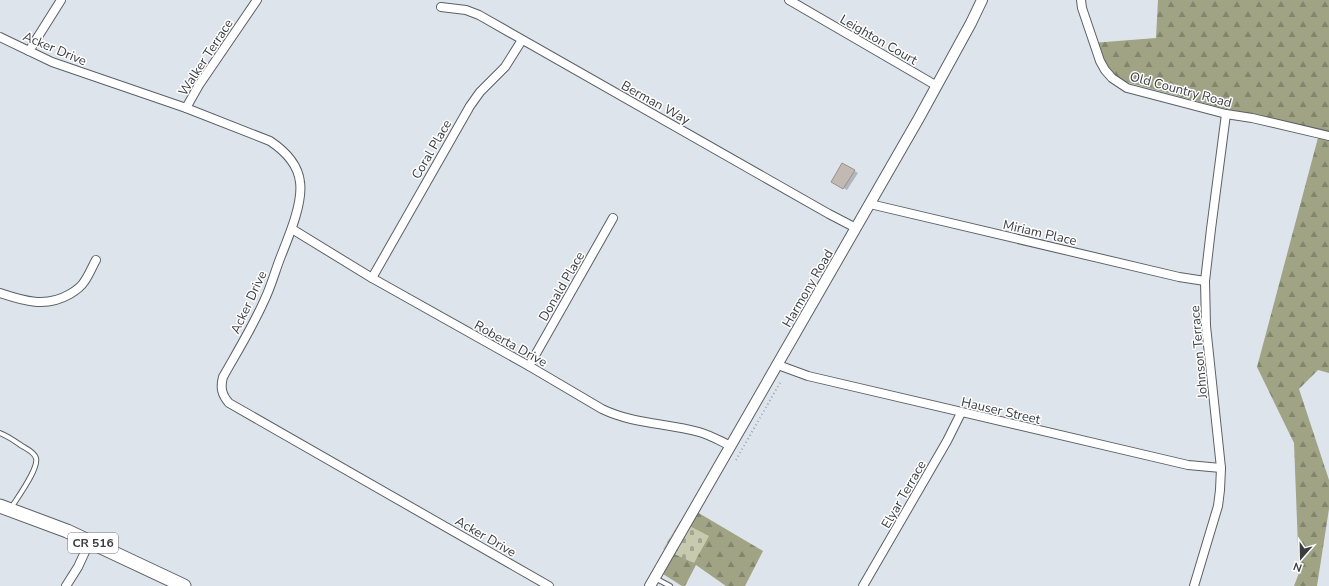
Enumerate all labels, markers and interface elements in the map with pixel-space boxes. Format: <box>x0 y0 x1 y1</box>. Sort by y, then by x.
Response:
street label: Leighton Court <box>836 10 921 70</box>
street label: Walker Terrace <box>174 16 237 99</box>
street label: Acker Drive <box>20 27 89 70</box>
street label: Old Country Road <box>1128 68 1234 112</box>
street label: Berman Way <box>618 77 693 129</box>
street label: Coral Place <box>408 116 456 183</box>
street label: Miriam Place <box>1001 216 1078 250</box>
street label: Harmony Road <box>778 246 838 331</box>
street label: Donald Place <box>535 248 589 325</box>
street label: Acker Drive <box>226 268 271 337</box>
street label: Johnson Terrace <box>1186 305 1212 400</box>
street label: Roberta Drive <box>471 316 550 371</box>
street label: Hauser Street <box>959 393 1043 429</box>
street label: Elyar Terrace <box>877 457 931 532</box>
street label: Acker Drive <box>452 512 519 562</box>
road number: CR 516 <box>68 533 118 553</box>
north arrow <box>1281 538 1321 578</box>
text: N <box>1291 558 1304 575</box>

